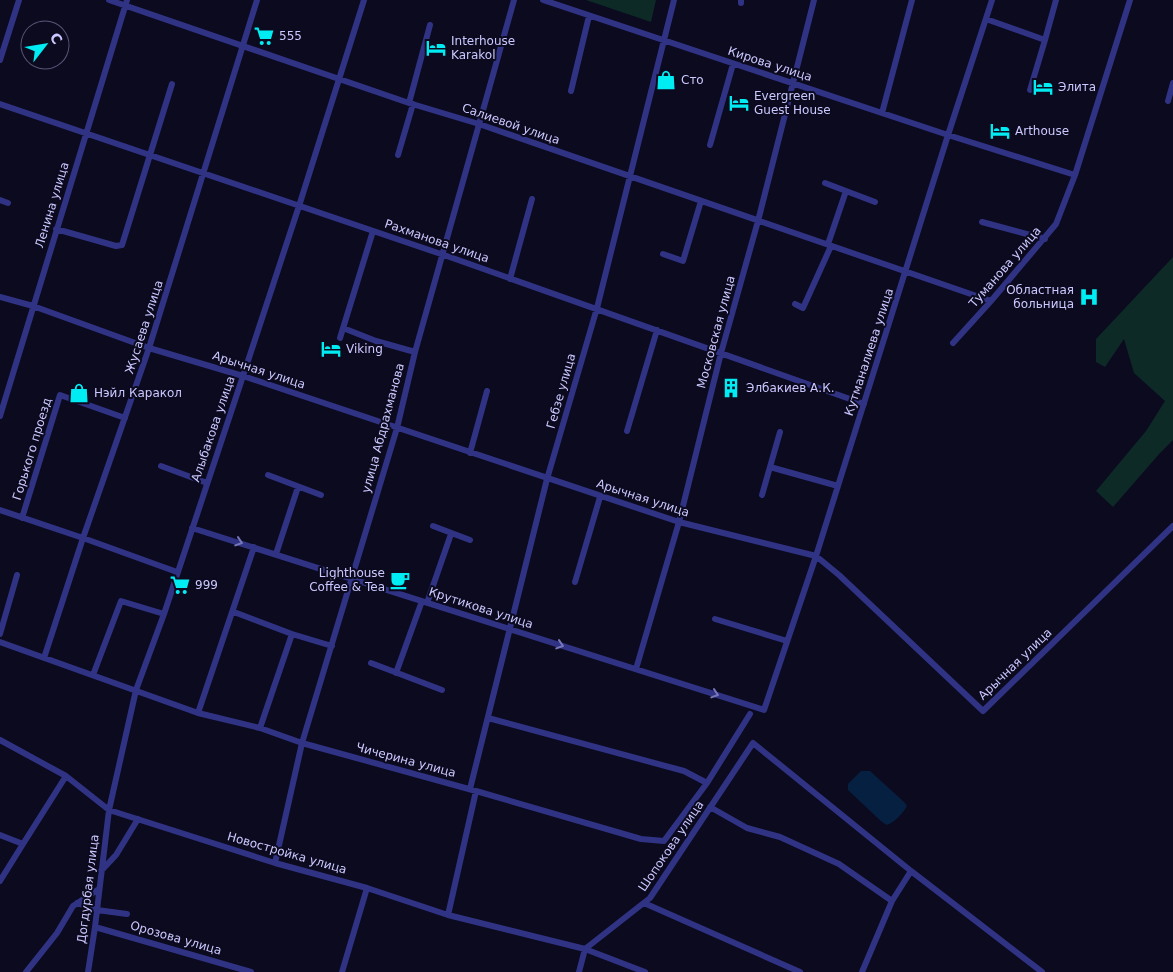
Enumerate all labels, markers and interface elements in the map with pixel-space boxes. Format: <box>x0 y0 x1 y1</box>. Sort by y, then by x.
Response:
north arrow <box>20 20 70 70</box>
supermarket icon: 555 <box>253 25 275 47</box>
place label: 555 <box>279 29 302 43</box>
text: С <box>47 30 66 47</box>
place label: Interhouse Karakol <box>451 34 515 62</box>
hotel icon: Interhouse Karakol <box>425 37 447 59</box>
street label: Кирова улица <box>726 44 814 84</box>
shop icon: Сто <box>655 69 677 91</box>
place label: Сто <box>681 73 704 87</box>
hotel icon: Элита <box>1032 76 1054 98</box>
place label: Элита <box>1058 80 1096 94</box>
place label: Evergreen Guest House <box>754 89 831 117</box>
hotel icon: Evergreen Guest House <box>728 92 750 114</box>
street label: Салиевой улица <box>460 101 562 147</box>
hotel icon: Arthouse <box>989 120 1011 142</box>
place label: Arthouse <box>1015 124 1069 138</box>
street label: Ленина улица <box>32 160 72 250</box>
street label: Рахманова улица <box>383 217 491 265</box>
street label: Туманова улица <box>965 224 1044 311</box>
street label: Московская улица <box>694 274 738 390</box>
street label: Жусаева улица <box>122 278 166 376</box>
place label: Областная больница <box>1006 283 1074 311</box>
street label: Кутманалиева улица <box>842 286 896 418</box>
hospital icon: Областная больница <box>1078 286 1100 308</box>
hotel icon: Viking <box>320 338 342 360</box>
place label: Viking <box>346 342 383 356</box>
street label: Арычная улица <box>211 348 307 392</box>
street label: Гебзе улица <box>544 352 578 430</box>
street label: улица Абдрахманова <box>359 362 407 494</box>
street label: Алыбакова улица <box>188 374 238 484</box>
building icon: Элбакиев А.К. <box>720 377 742 399</box>
place label: Элбакиев А.К. <box>746 381 834 395</box>
shop icon: Нэйл Каракол <box>68 382 90 404</box>
place label: Нэйл Каракол <box>94 386 182 400</box>
street label: Горького проезд <box>10 396 54 502</box>
street label: Арычная улица <box>595 476 691 520</box>
one-way arrow <box>234 537 242 547</box>
place label: Lighthouse Coffee & Tea <box>309 566 385 594</box>
cafe icon: Lighthouse Coffee & Tea <box>389 569 411 591</box>
supermarket icon: 999 <box>169 574 191 596</box>
place label: 999 <box>195 578 218 592</box>
street label: Крутикова улица <box>427 585 535 631</box>
street label: Арычная улица <box>975 625 1055 703</box>
one-way arrow <box>556 639 564 649</box>
one-way arrow <box>710 689 719 699</box>
street label: Чичерина улица <box>354 740 458 780</box>
street label: Шопокова улица <box>635 798 707 894</box>
street label: Новостройка улица <box>226 829 348 877</box>
street label: Догдурбая улица <box>74 834 102 944</box>
street label: Орозова улица <box>129 918 223 958</box>

